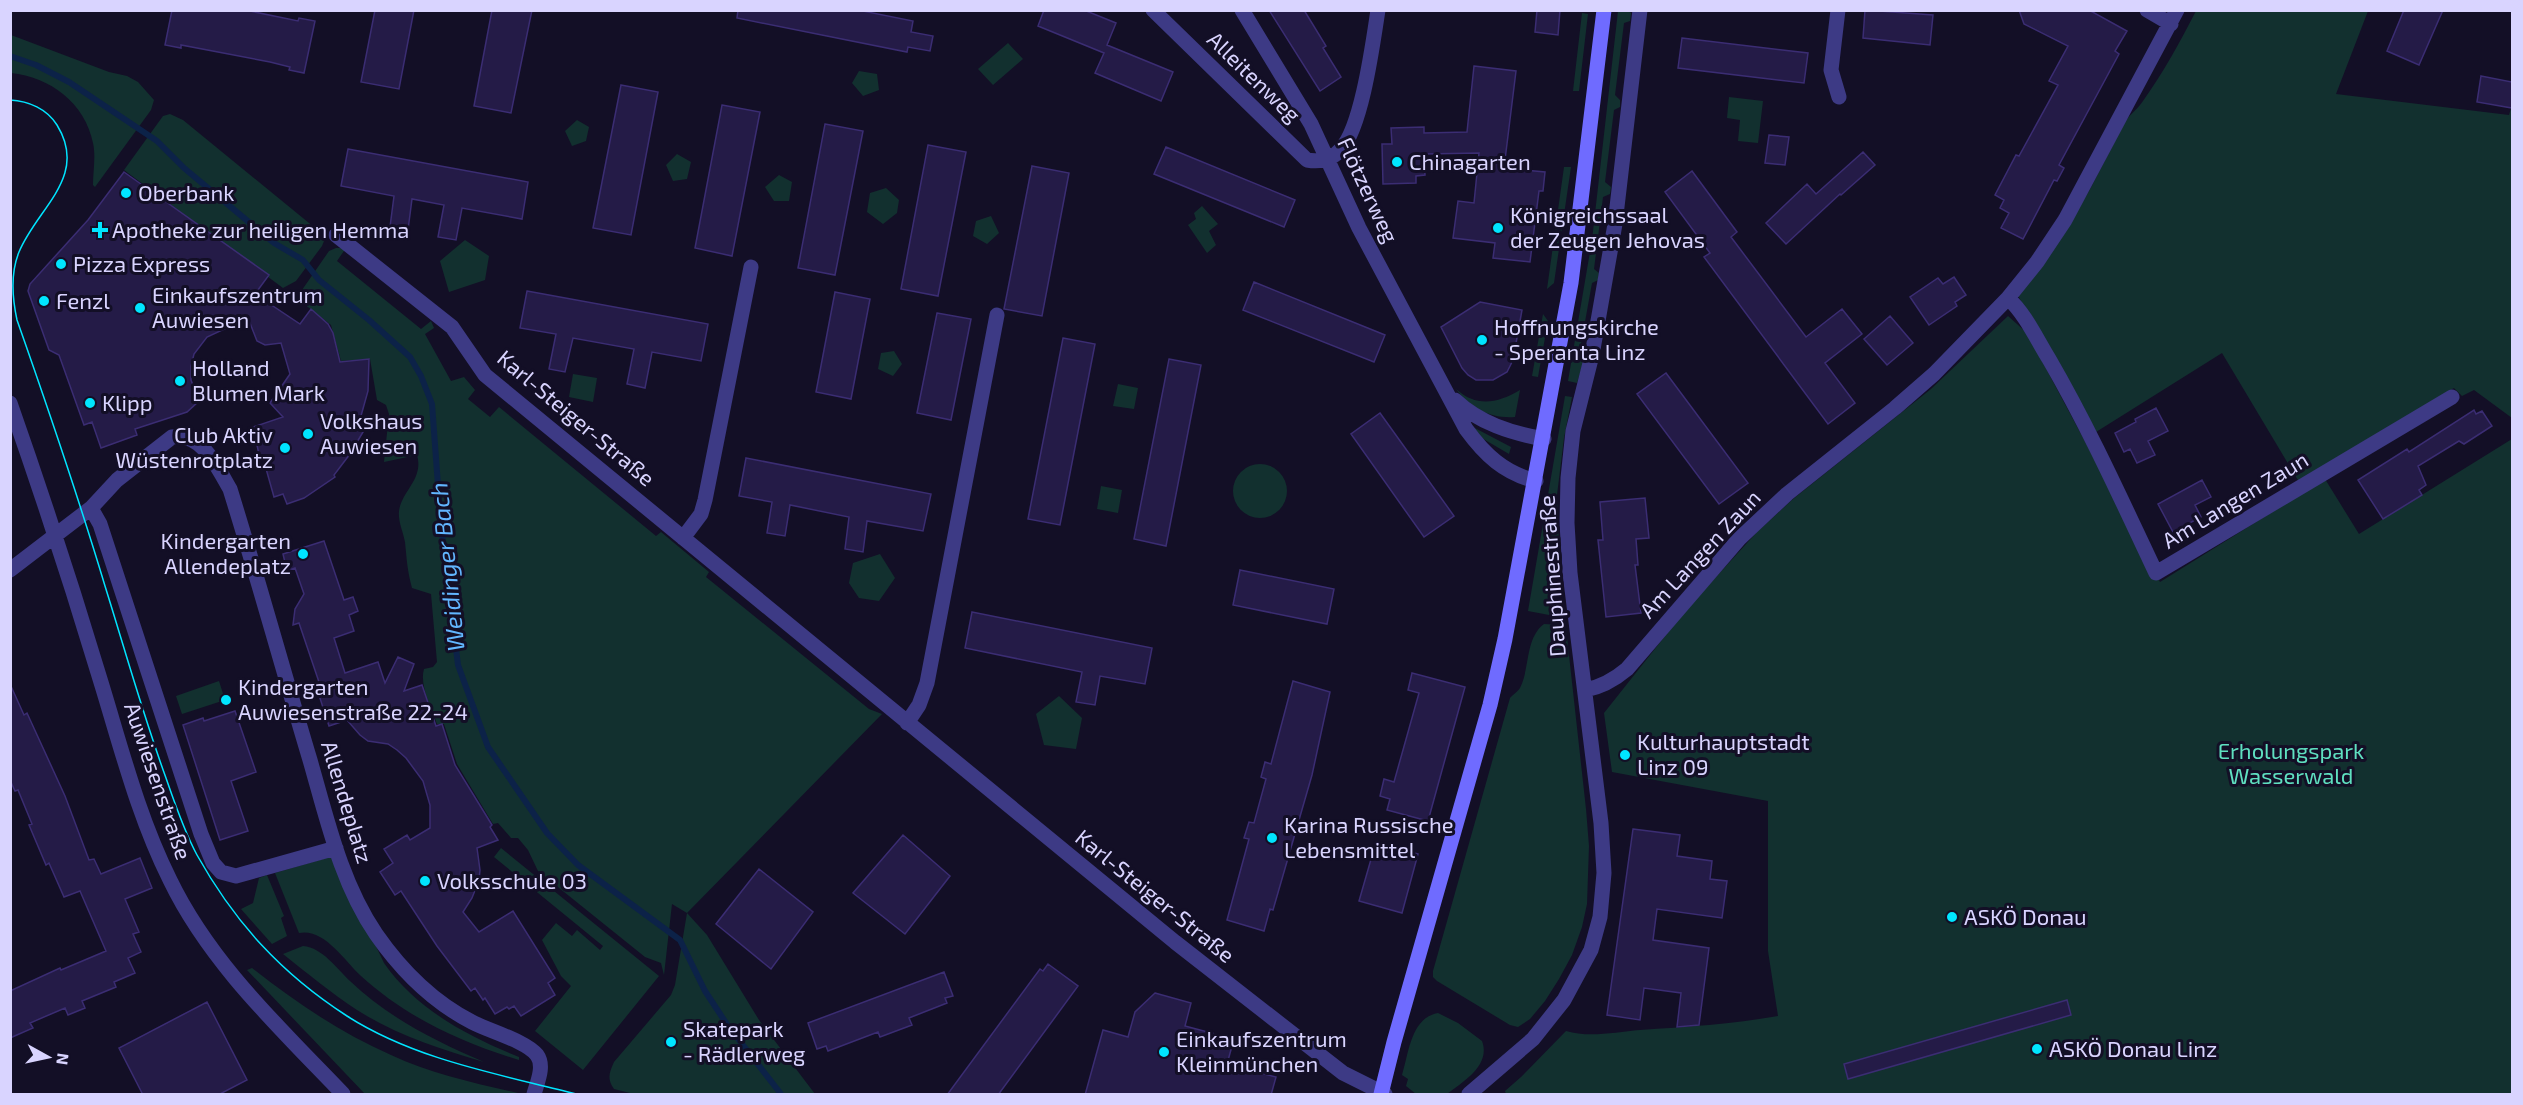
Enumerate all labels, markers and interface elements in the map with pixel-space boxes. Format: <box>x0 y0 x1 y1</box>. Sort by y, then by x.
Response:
street label: Alleitenweg <box>1203 26 1307 127</box>
street label: Flötzerweg <box>1333 133 1405 246</box>
place label: Chinagarten <box>1409 148 1531 174</box>
marker: Chinagarten <box>1390 155 1404 169</box>
place label: Oberbank <box>138 179 234 205</box>
marker: Oberbank <box>119 186 133 200</box>
place label: Königreichssaal der Zeugen Jehovas <box>1510 201 1705 252</box>
place label: Apotheke zur heiligen Hemma <box>112 216 409 242</box>
marker: Königreichssaal der Zeugen Jehovas <box>1491 221 1505 235</box>
marker: Apotheke zur heiligen Hemma <box>93 223 107 237</box>
place label: Pizza Express <box>73 250 210 276</box>
marker: Pizza Express <box>54 257 68 271</box>
place label: Einkaufszentrum Auwiesen <box>152 281 323 332</box>
place label: Fenzl <box>56 287 110 313</box>
marker: Fenzl <box>37 294 51 308</box>
marker: Einkaufszentrum Auwiesen <box>133 301 147 315</box>
place label: Hoffnungskirche - Speranta Linz <box>1494 313 1659 364</box>
marker: Hoffnungskirche - Speranta Linz <box>1475 333 1489 347</box>
street label: Karl-Steiger-Straße <box>493 344 660 491</box>
place label: Holland Blumen Mark <box>192 354 325 405</box>
marker: Holland Blumen Mark <box>173 374 187 388</box>
place label: Klipp <box>102 389 153 415</box>
marker: Klipp <box>83 396 97 410</box>
place label: Volkshaus Auwiesen <box>320 407 423 458</box>
place label: Club Aktiv Wüstenrotplatz <box>115 421 273 472</box>
marker: Volkshaus Auwiesen <box>301 427 315 441</box>
marker: Club Aktiv Wüstenrotplatz <box>278 441 292 455</box>
street label: Am Langen Zaun <box>2157 445 2312 553</box>
water label: Weidinger Bach <box>423 481 470 653</box>
street label: Am Langen Zaun <box>1633 484 1765 623</box>
street label: Dauphinestraße <box>1532 494 1570 658</box>
place label: Kindergarten Allendeplatz <box>161 527 291 578</box>
marker: Kindergarten Allendeplatz <box>296 547 310 561</box>
place label: Kindergarten Auwiesenstraße 22-24 <box>238 673 468 724</box>
marker: Kindergarten Auwiesenstraße 22-24 <box>219 693 233 707</box>
street label: Auwiesenstraße <box>120 699 198 863</box>
place label: Kulturhauptstadt Linz 09 <box>1637 728 1810 779</box>
street label: Allendeplatz <box>317 737 379 866</box>
park label: Erholungspark Wasserwald <box>2218 737 2364 788</box>
marker: Kulturhauptstadt Linz 09 <box>1618 748 1632 762</box>
place label: Karina Russische Lebensmittel <box>1284 811 1454 862</box>
street label: Karl-Steiger-Straße <box>1071 823 1240 967</box>
marker: Karina Russische Lebensmittel <box>1265 831 1279 845</box>
place label: Volksschule 03 <box>437 867 587 893</box>
marker: Volksschule 03 <box>418 874 432 888</box>
place label: ASKÖ Donau <box>1964 903 2087 929</box>
marker: ASKÖ Donau <box>1945 910 1959 924</box>
place label: Skatepark - Rädlerweg <box>683 1015 805 1066</box>
place label: Einkaufszentrum Kleinmünchen <box>1176 1025 1347 1076</box>
north arrow <box>18 1027 78 1087</box>
marker: Skatepark - Rädlerweg <box>664 1035 678 1049</box>
place label: ASKÖ Donau Linz <box>2049 1035 2217 1061</box>
marker: ASKÖ Donau Linz <box>2030 1042 2044 1056</box>
marker: Einkaufszentrum Kleinmünchen <box>1157 1045 1171 1059</box>
text: N <box>53 1052 74 1066</box>

